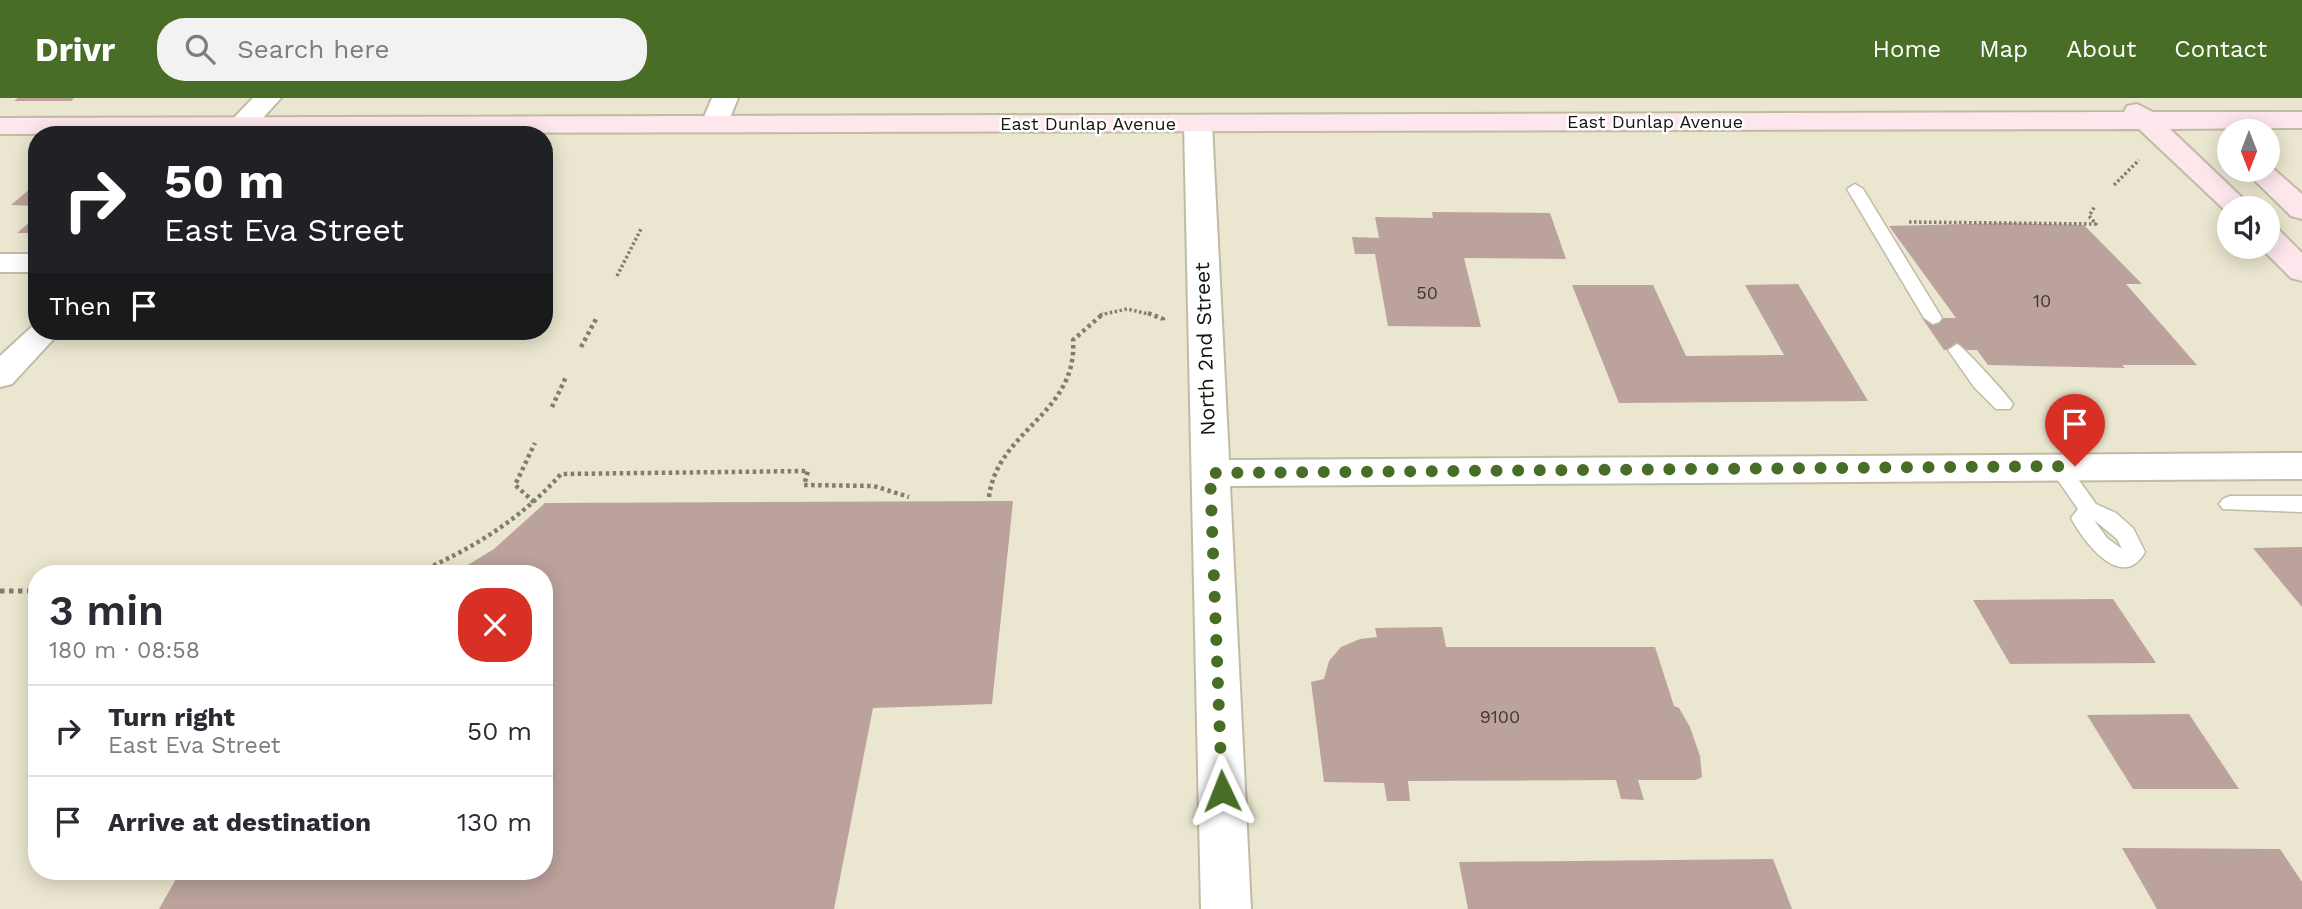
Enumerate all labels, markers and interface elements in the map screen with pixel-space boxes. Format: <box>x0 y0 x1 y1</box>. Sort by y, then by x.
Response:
search box <box>157 18 647 81</box>
text: Drivr <box>35 30 115 69</box>
icon: search <box>181 30 219 68</box>
text: Search here <box>237 34 390 64</box>
text: Home <box>1873 35 1941 63</box>
text: Map <box>1979 35 2028 63</box>
text: About <box>2066 35 2136 63</box>
text: Contact <box>2174 35 2267 63</box>
street label: East Dunlap Avenue <box>1567 111 1743 132</box>
street label: East Dunlap Avenue <box>1000 113 1176 134</box>
north arrow <box>2217 119 2280 182</box>
map controls <box>2217 119 2280 259</box>
text: 50 m <box>164 152 284 210</box>
icon: right <box>49 154 140 245</box>
button: sound <box>2217 196 2280 259</box>
text: East Eva Street <box>164 211 404 249</box>
street label: North 2nd Street <box>1189 262 1220 436</box>
house number: 50 <box>1416 282 1438 303</box>
icon: arrive <box>125 287 163 325</box>
house number: 10 <box>2033 290 2051 311</box>
text: Then <box>49 291 111 321</box>
pin <box>2045 394 2105 466</box>
icon: arrive <box>2056 405 2094 443</box>
text: 3 min <box>49 586 164 635</box>
button: close <box>458 588 532 662</box>
text: 180 m · 08:58 <box>49 637 200 664</box>
text: Turn right <box>108 702 235 732</box>
house number: 9100 <box>1480 706 1520 727</box>
icon: right <box>49 712 87 750</box>
text: 50 m <box>467 716 532 746</box>
text: East Eva Street <box>108 732 280 759</box>
position arrow <box>1185 754 1259 828</box>
icon: arrive <box>49 803 87 841</box>
text: Arrive at destination <box>108 807 371 837</box>
text: 130 m <box>457 807 532 837</box>

